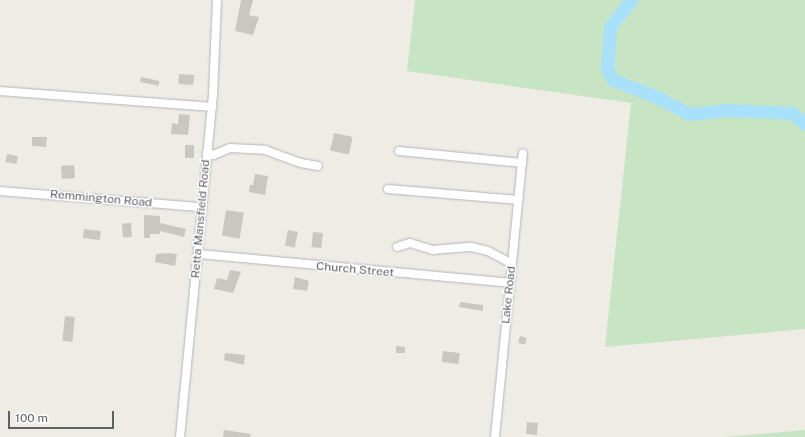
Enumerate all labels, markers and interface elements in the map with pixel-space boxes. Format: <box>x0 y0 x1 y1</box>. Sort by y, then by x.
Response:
street label: Retta Mansfield Road <box>189 159 213 279</box>
street label: Remmington Road <box>49 187 153 211</box>
street label: Church Street <box>315 259 395 281</box>
street label: Lake Road <box>499 265 519 325</box>
scale bar <box>10 403 116 429</box>
text: 100 m <box>15 411 48 425</box>

